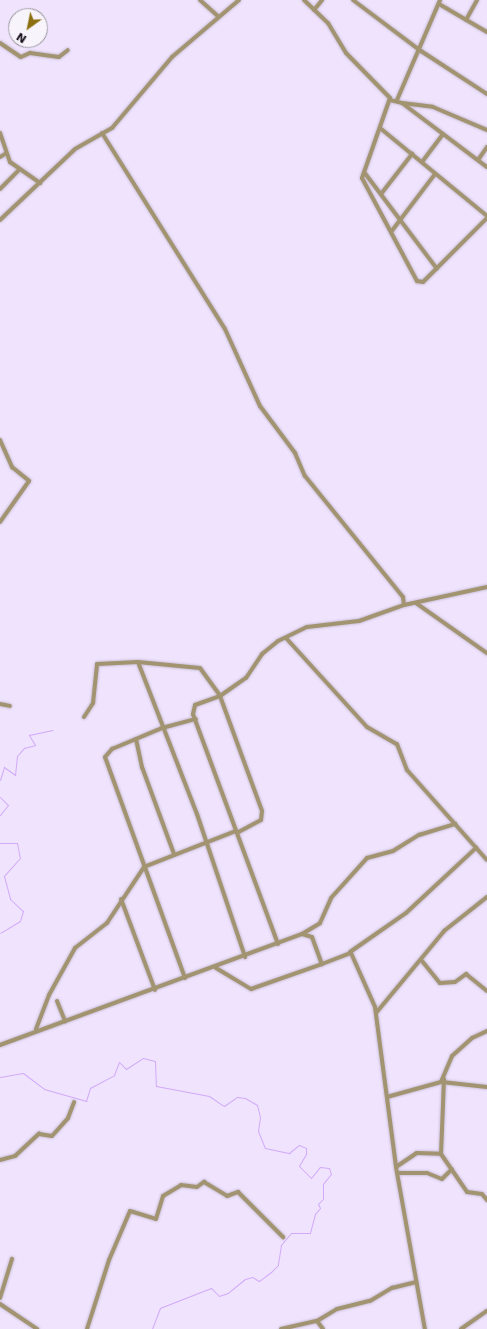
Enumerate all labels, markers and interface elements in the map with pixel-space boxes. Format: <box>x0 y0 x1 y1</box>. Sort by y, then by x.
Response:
north arrow <box>8 8 48 48</box>
text: N <box>14 30 29 46</box>

